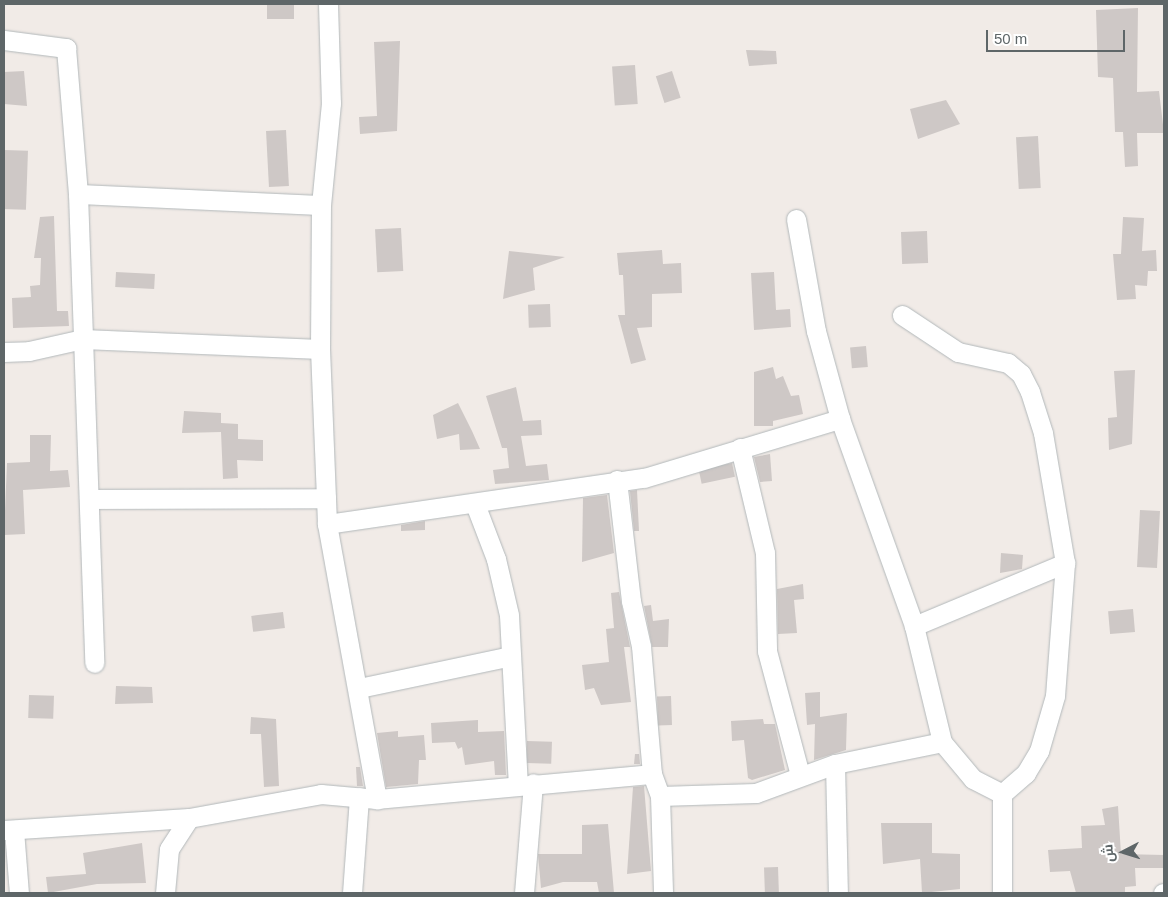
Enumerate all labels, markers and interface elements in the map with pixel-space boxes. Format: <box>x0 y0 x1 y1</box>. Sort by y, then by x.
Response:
scale bar <box>988 20 1127 52</box>
text: 50 m <box>994 30 1027 47</box>
north arrow <box>1098 827 1148 877</box>
text: ش <box>1099 844 1117 863</box>

